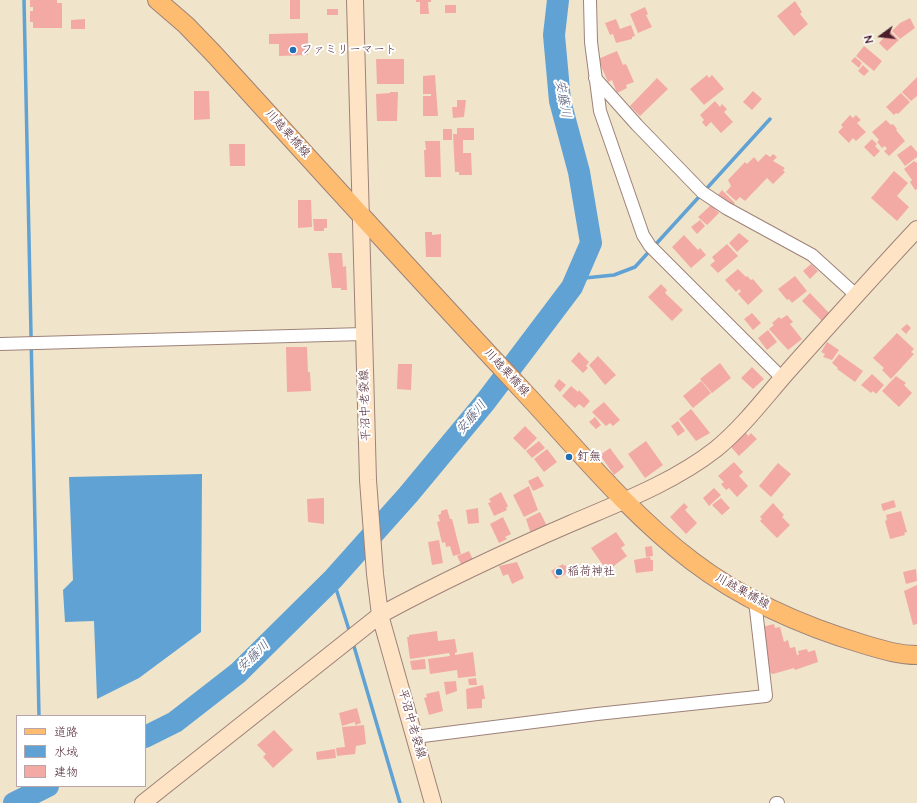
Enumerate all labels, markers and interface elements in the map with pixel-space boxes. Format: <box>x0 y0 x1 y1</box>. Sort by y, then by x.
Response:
north arrow <box>861 16 901 56</box>
text: N <box>861 34 877 45</box>
place label: ファミリーマート <box>301 43 397 57</box>
marker: ファミリーマート <box>288 45 298 55</box>
water label: 安藤川 <box>551 78 573 120</box>
street label: 川越栗橋線 <box>262 107 312 161</box>
street label: 川越栗橋線 <box>480 346 532 400</box>
street label: 平沼中老袋線 <box>358 369 374 441</box>
water label: 安藤川 <box>453 398 491 438</box>
place label: 釘無 <box>577 450 601 464</box>
marker: 釘無 <box>564 452 574 462</box>
place label: 稲荷神社 <box>567 565 615 579</box>
marker: 稲荷神社 <box>554 567 564 577</box>
street label: 川越栗橋線 <box>712 571 772 613</box>
water label: 安藤川 <box>235 638 273 676</box>
street label: 平沼中老袋線 <box>394 687 428 761</box>
legend <box>16 715 146 787</box>
text: 道路 <box>54 724 78 741</box>
text: 水域 <box>54 744 78 761</box>
text: 建物 <box>54 764 78 781</box>

